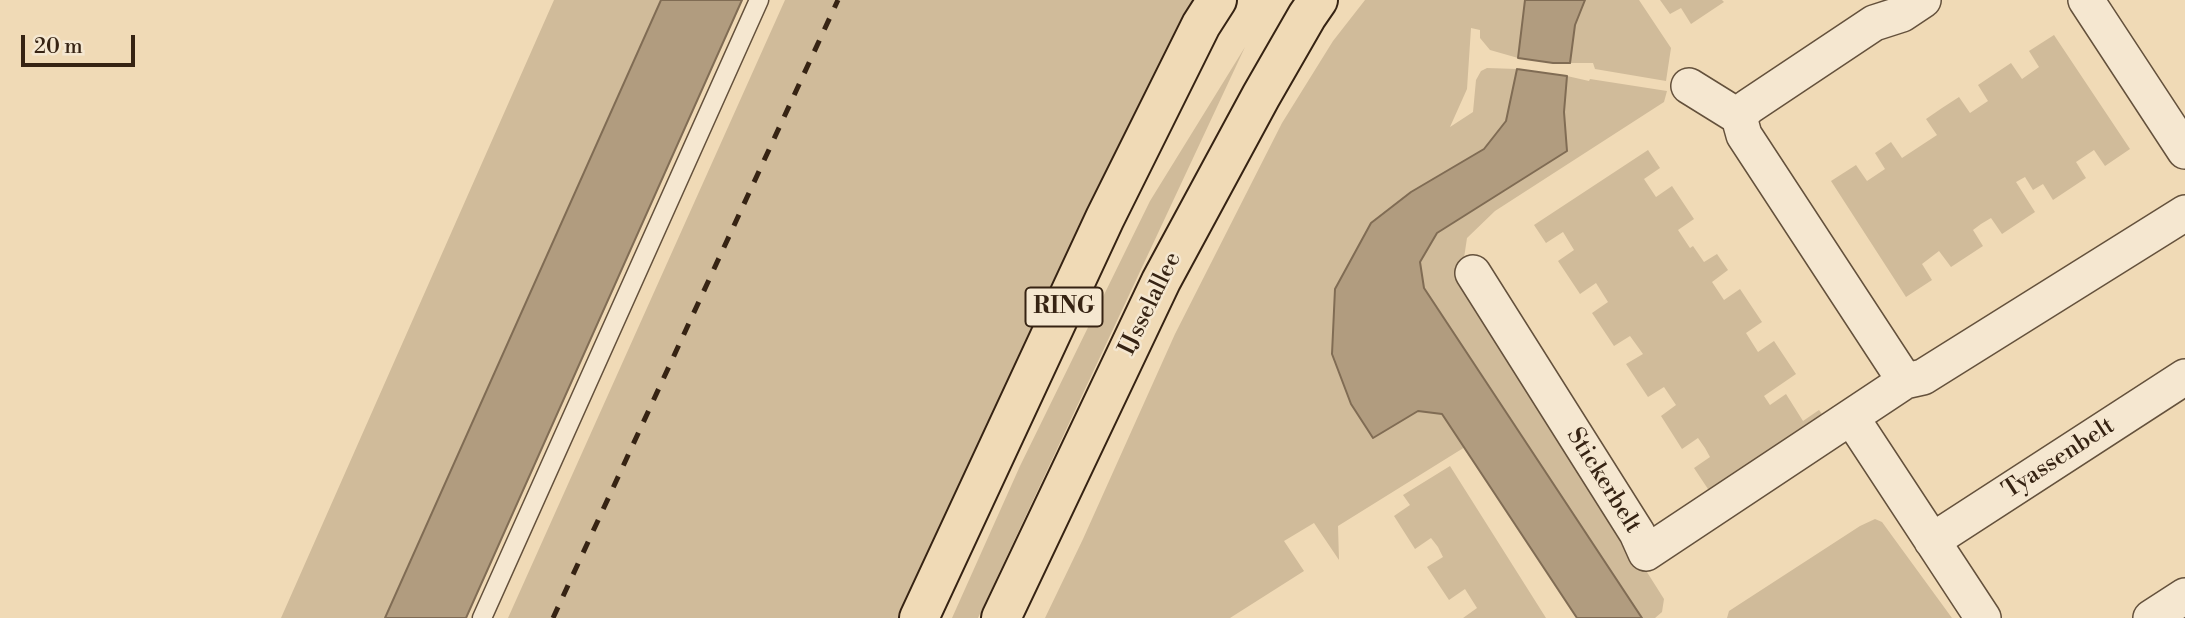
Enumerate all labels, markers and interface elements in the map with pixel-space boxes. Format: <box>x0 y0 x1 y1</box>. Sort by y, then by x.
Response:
scale bar <box>24 21 138 65</box>
text: 20 m <box>34 34 83 60</box>
street label: IJsselallee <box>1114 248 1188 360</box>
road number: RING <box>1026 288 1102 326</box>
street label: Tyassenbelt <box>1998 412 2120 506</box>
street label: Stickerbelt <box>1559 423 1647 539</box>

